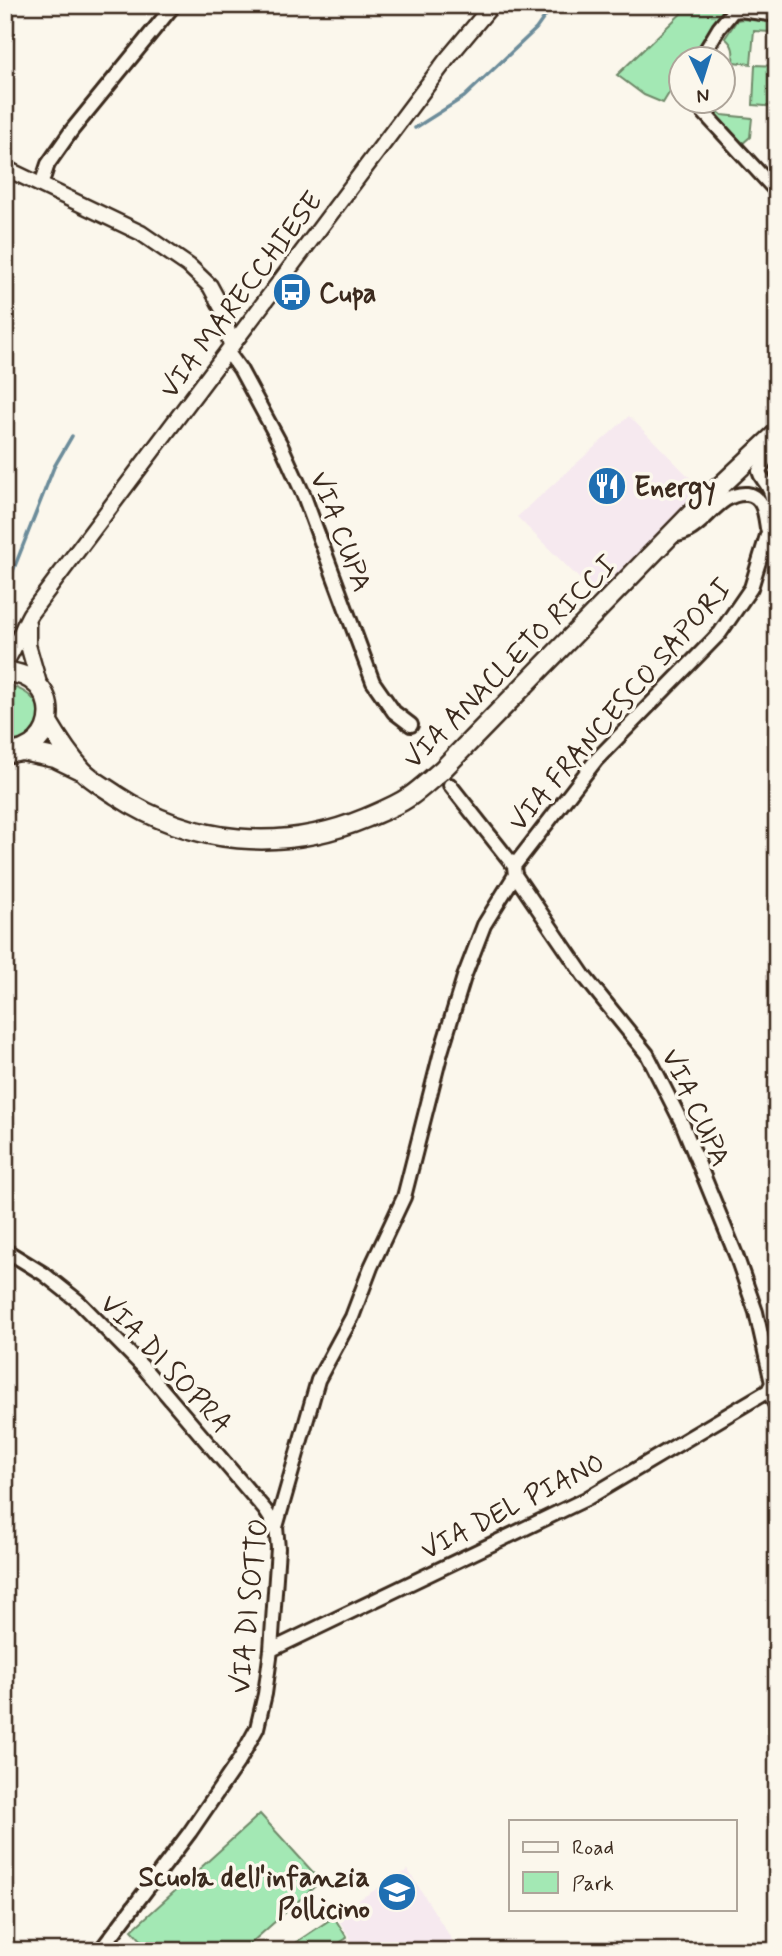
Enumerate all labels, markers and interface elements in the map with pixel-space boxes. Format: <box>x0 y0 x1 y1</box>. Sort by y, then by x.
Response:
north arrow <box>666 46 736 116</box>
text: N <box>696 83 710 108</box>
street label: VIA MARECCHIESE <box>152 184 332 407</box>
bus stop icon: Cupa <box>271 271 313 313</box>
place label: Cupa <box>319 276 376 313</box>
restaurant icon: Energy <box>586 465 628 507</box>
street label: VIA CUPA <box>300 466 380 597</box>
place label: Energy <box>634 470 716 510</box>
street label: VIA ANACLETO RICCI <box>396 548 626 778</box>
street label: VIA FRANCESCO SAPORI <box>501 571 741 840</box>
street label: VIA CUPA <box>651 1043 738 1173</box>
street label: VIA DI SOPRA <box>91 1287 240 1443</box>
street label: VIA DEL PIANO <box>415 1445 611 1569</box>
street label: VIA DI SOTTO <box>223 1517 278 1696</box>
legend <box>509 1820 736 1910</box>
text: Road <box>572 1834 614 1862</box>
place label: Scuola dell'infanzia Pollicino <box>138 1860 370 1929</box>
text: Park <box>572 1870 614 1898</box>
school or university icon: Scuola dell'infanzia Pollicino <box>376 1871 418 1913</box>

